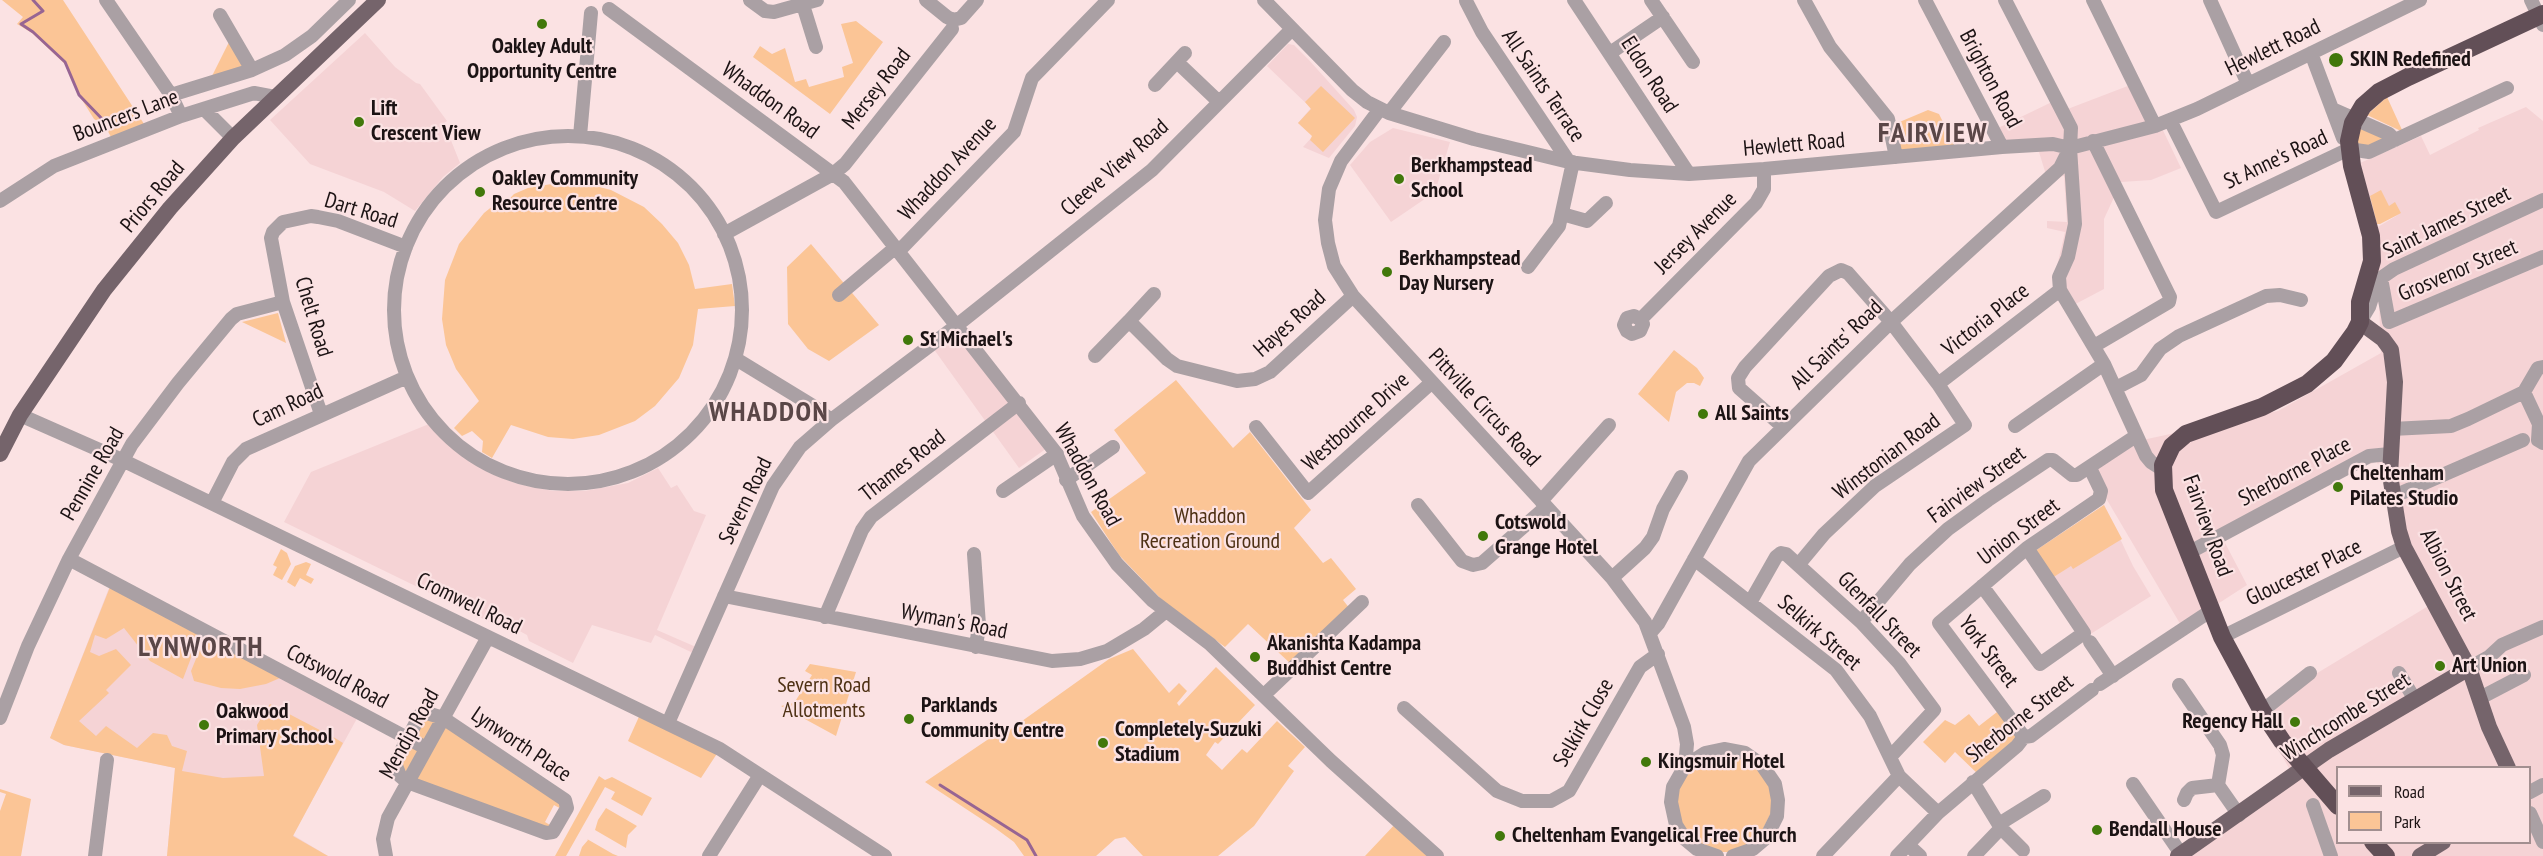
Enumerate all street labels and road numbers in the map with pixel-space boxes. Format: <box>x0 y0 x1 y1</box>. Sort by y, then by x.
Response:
street label: Hewlett Road <box>2221 14 2325 82</box>
street label: All Saints Terrace <box>1496 25 1590 147</box>
street label: Brighton Road <box>1953 25 2027 133</box>
street label: Eldon Road <box>1615 32 1683 118</box>
street label: Mersey Road <box>837 43 917 135</box>
street label: Whaddon Road <box>716 57 824 145</box>
street label: Bouncers Lane <box>70 84 182 148</box>
street label: Whaddon Avenue <box>893 112 1003 226</box>
street label: Cleeve View Road <box>1056 114 1174 222</box>
street label: St Anne's Road <box>2220 125 2332 195</box>
street label: Hewlett Road <box>1742 127 1846 163</box>
street label: Priors Road <box>115 156 191 238</box>
street label: Saint James Street <box>2379 181 2515 265</box>
street label: Jersey Avenue <box>1649 186 1743 280</box>
street label: Dart Road <box>321 187 401 235</box>
street label: Grosvenor Street <box>2394 234 2522 308</box>
street label: Chelt Road <box>288 274 338 360</box>
street label: Victoria Place <box>1937 278 2035 362</box>
street label: Hayes Road <box>1249 285 1331 363</box>
street label: All Saints' Road <box>1786 295 1888 395</box>
street label: Pittville Circus Road <box>1423 343 1545 473</box>
street label: Westbourne Drive <box>1297 367 1415 477</box>
street label: Cam Road <box>248 378 328 434</box>
street label: Winstonian Road <box>1828 408 1946 506</box>
street label: Whaddon Road <box>1048 419 1126 531</box>
street label: Pennine Road <box>56 423 130 525</box>
street label: Thames Road <box>855 424 951 508</box>
street label: Sherborne Place <box>2234 431 2356 513</box>
street label: Fairview Street <box>1923 441 2031 529</box>
street label: Severn Road <box>714 453 778 549</box>
street label: Fairview Road <box>2176 472 2238 580</box>
street label: Union Street <box>1973 493 2065 571</box>
street label: Albion Street <box>2414 525 2482 625</box>
street label: Gloucester Place <box>2242 534 2366 612</box>
street label: Glenfall Street <box>1831 566 1927 664</box>
street label: Cromwell Road <box>412 567 526 641</box>
street label: Selkirk Street <box>1772 590 1866 676</box>
street label: Wyman's Road <box>898 599 1010 645</box>
street label: York Street <box>1953 611 2023 693</box>
street label: Cotswold Road <box>282 639 392 715</box>
street label: Winchcombe Street <box>2277 667 2415 767</box>
street label: Sherborne Street <box>1961 669 2079 769</box>
street label: Selkirk Close <box>1548 674 1620 772</box>
street label: Mendip Road <box>374 684 446 784</box>
street label: Lynworth Place <box>466 702 576 788</box>

